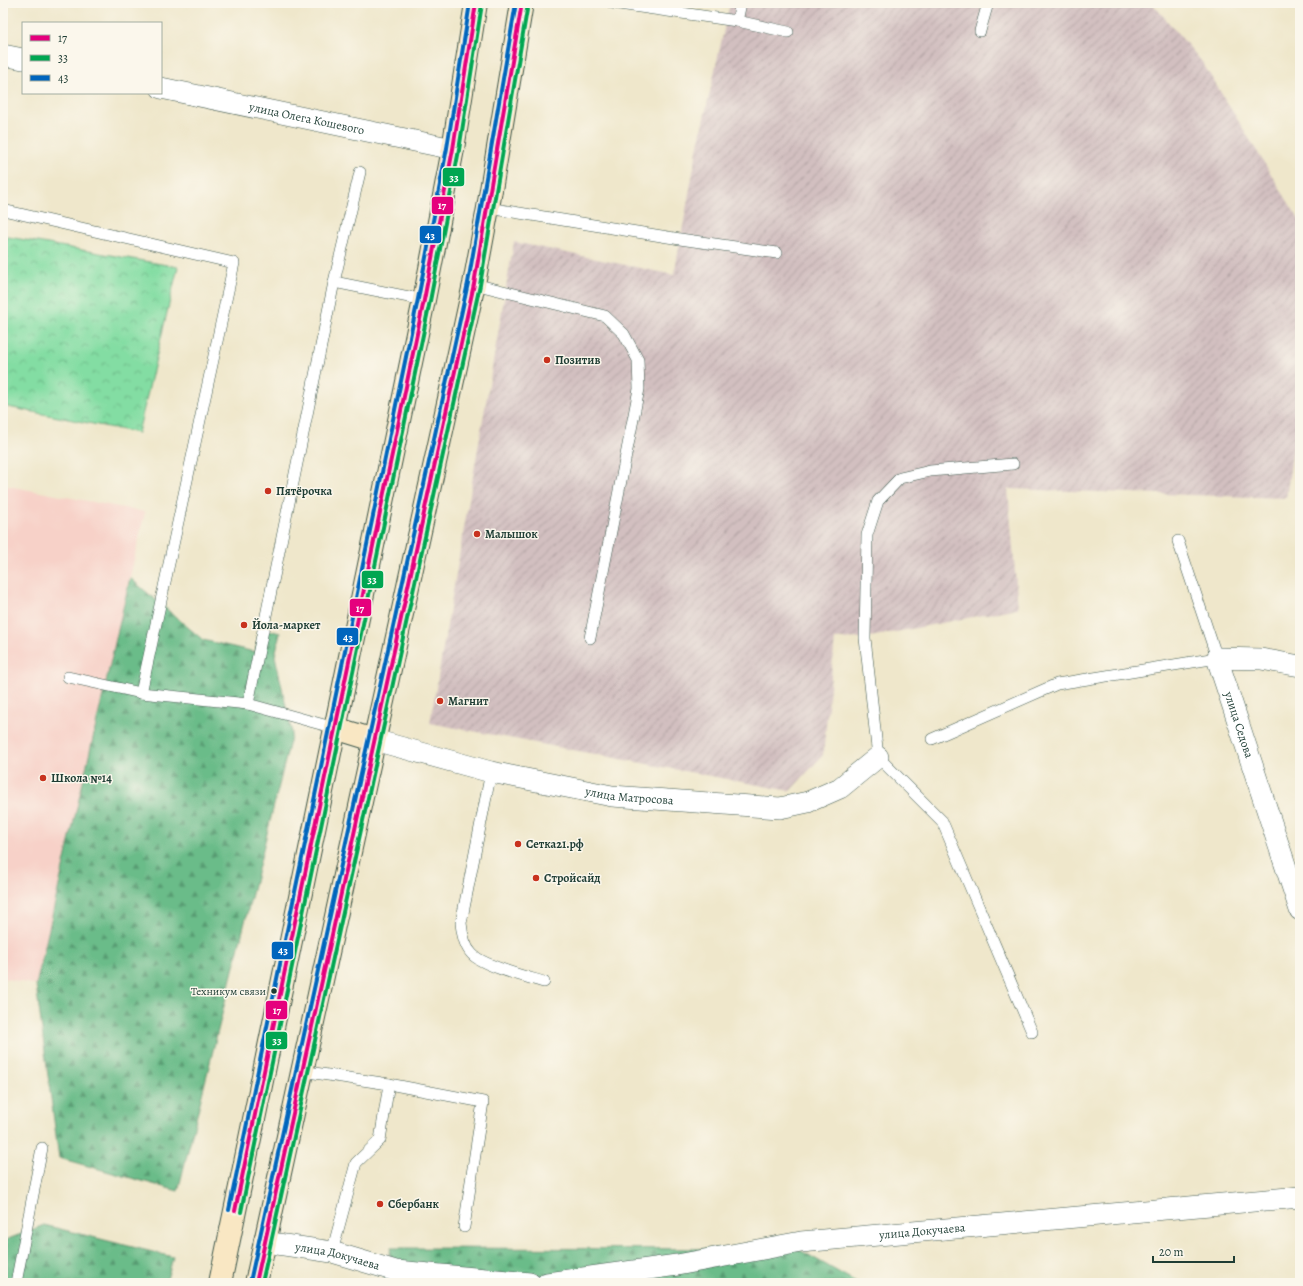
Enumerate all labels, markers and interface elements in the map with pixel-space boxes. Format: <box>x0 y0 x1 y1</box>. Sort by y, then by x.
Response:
legend <box>22 22 162 94</box>
text: 17 <box>58 30 68 46</box>
text: 33 <box>58 50 68 66</box>
text: 43 <box>58 70 68 86</box>
street label: улица Олега Кошевого <box>247 98 366 138</box>
line badge: 33 <box>442 167 465 187</box>
text: 33 <box>449 170 459 185</box>
line badge: 17 <box>431 196 454 215</box>
text: 17 <box>438 198 447 213</box>
line badge: 43 <box>419 225 442 244</box>
text: 43 <box>425 228 435 243</box>
place label: Позитив <box>555 352 600 368</box>
marker: Позитив <box>542 355 552 365</box>
place label: Пятёрочка <box>276 483 333 499</box>
marker: Пятёрочка <box>263 486 273 496</box>
place label: Малышок <box>485 526 538 542</box>
marker: Малышок <box>472 529 482 539</box>
line badge: 33 <box>361 570 384 589</box>
text: 33 <box>367 572 377 587</box>
line badge: 17 <box>349 598 372 617</box>
text: 17 <box>356 601 365 616</box>
place label: Йола-маркет <box>252 617 321 633</box>
marker: Йола-маркет <box>239 620 249 630</box>
line badge: 43 <box>336 627 359 646</box>
text: 43 <box>343 630 353 645</box>
street label: улица Седова <box>1220 689 1258 761</box>
place label: Магнит <box>448 693 489 709</box>
marker: Магнит <box>435 696 445 706</box>
place label: Школа №14 <box>51 770 112 786</box>
marker: Школа №14 <box>38 773 48 783</box>
street label: улица Матросова <box>583 783 675 808</box>
place label: Сетка21.рф <box>526 836 584 852</box>
marker: Сетка21.рф <box>513 839 523 849</box>
place label: Стройсайд <box>544 870 601 886</box>
marker: Стройсайд <box>531 873 541 883</box>
line badge: 43 <box>271 941 294 960</box>
text: 43 <box>278 943 288 958</box>
place label: Техникум связи <box>191 984 266 999</box>
marker: Техникум связи <box>269 986 279 996</box>
line badge: 17 <box>265 1000 288 1020</box>
text: 17 <box>273 1003 282 1018</box>
line badge: 33 <box>265 1031 288 1050</box>
text: 33 <box>272 1033 282 1048</box>
place label: Сбербанк <box>388 1196 440 1212</box>
marker: Сбербанк <box>375 1199 385 1209</box>
street label: улица Докучаева <box>877 1219 966 1243</box>
scale bar <box>1153 1238 1234 1264</box>
street label: улица Докучаева <box>293 1239 382 1274</box>
text: 20 m <box>1159 1244 1183 1260</box>

